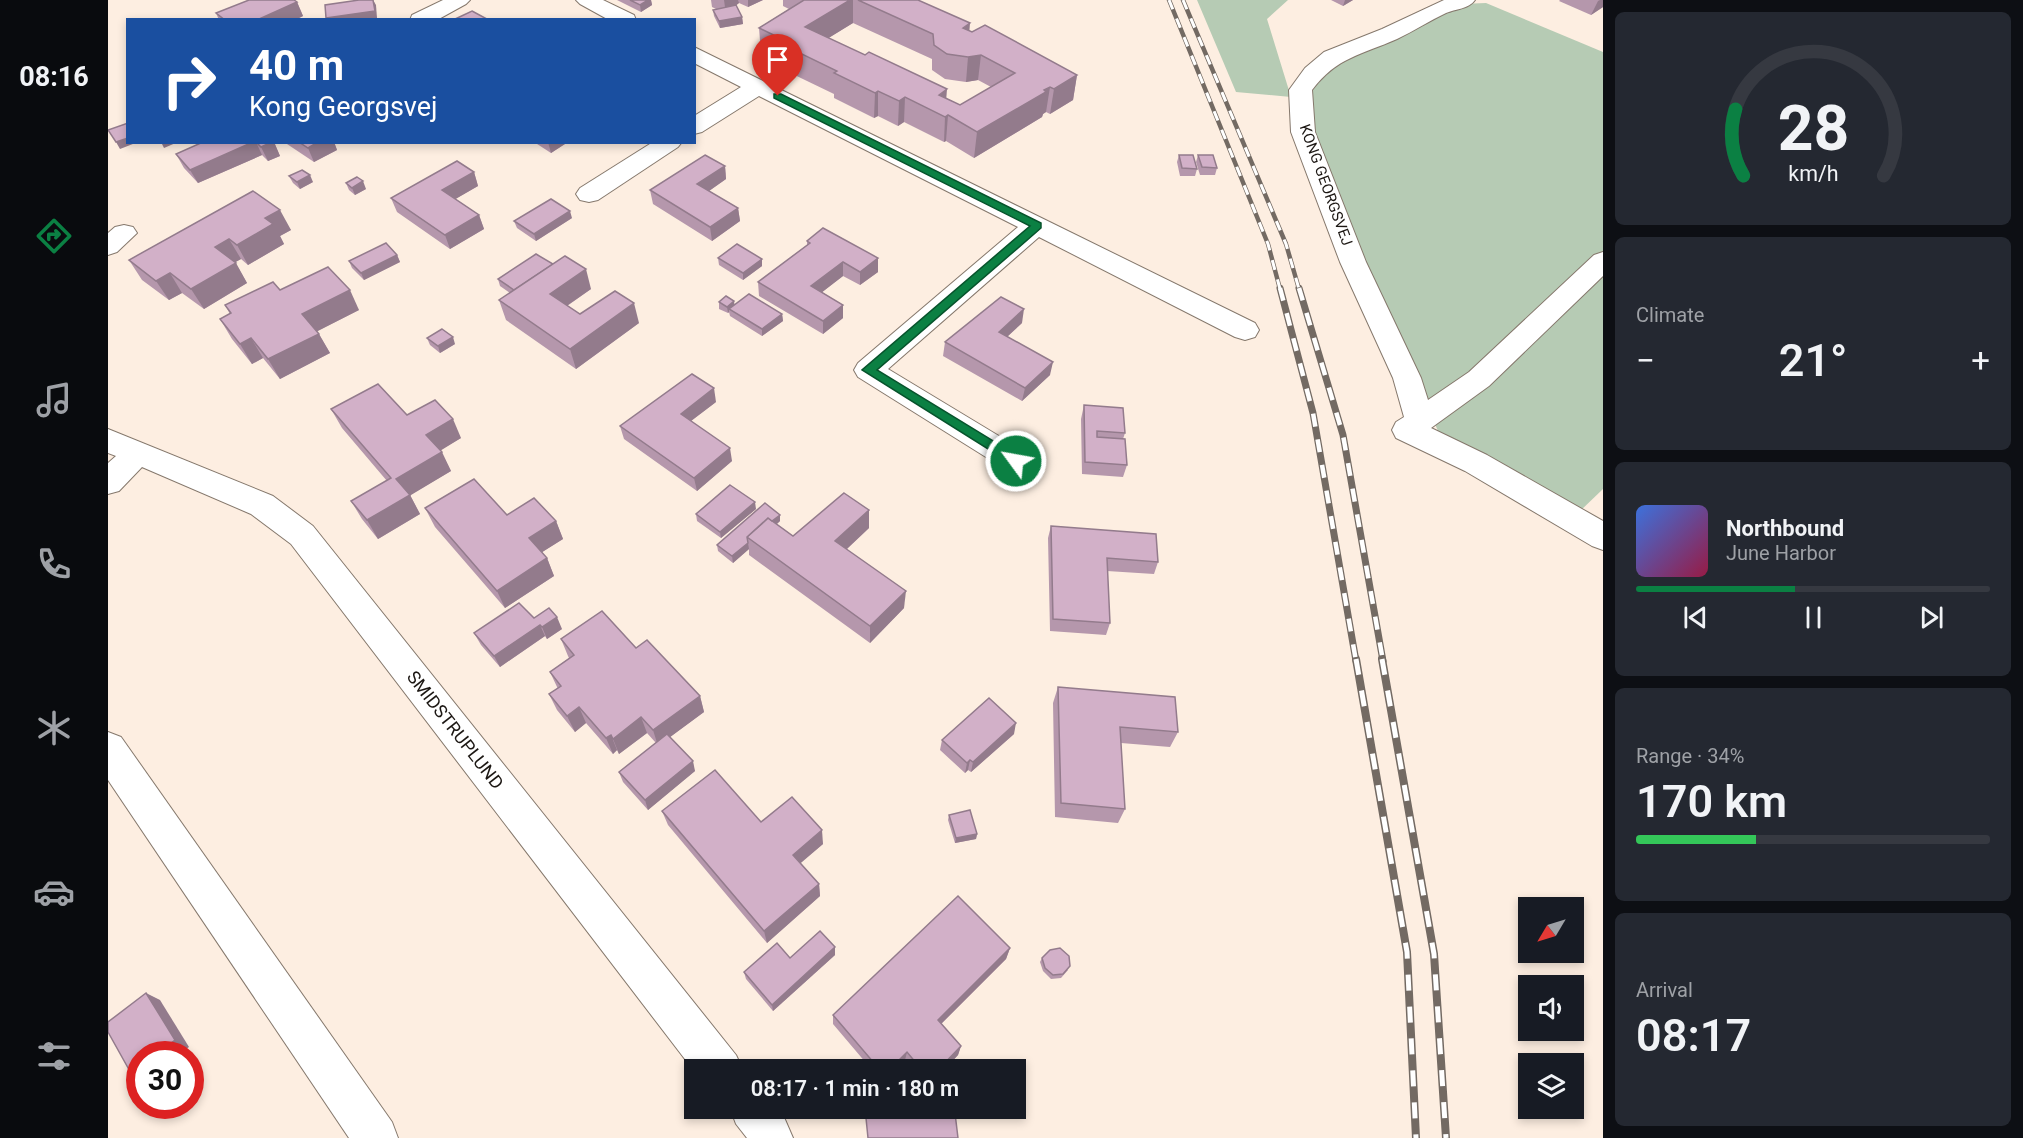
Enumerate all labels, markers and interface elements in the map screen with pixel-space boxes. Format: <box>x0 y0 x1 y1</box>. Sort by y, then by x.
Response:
pin <box>752 34 803 96</box>
text: 40 m <box>249 41 344 90</box>
icon: right <box>150 42 228 120</box>
icon: arrive <box>761 43 794 76</box>
text: 08:16 <box>19 61 89 93</box>
text: Kong Georgsvej <box>249 91 438 123</box>
text: 28 <box>1777 92 1849 165</box>
street label: KONG GEORGSVEJ <box>1296 122 1356 248</box>
text: km/h <box>1788 161 1838 186</box>
icon: directions <box>33 215 75 257</box>
text: Climate <box>1636 303 1704 327</box>
text: 21° <box>1779 334 1847 387</box>
text: − <box>1636 341 1655 380</box>
text: + <box>1971 341 1990 380</box>
icon: music <box>33 379 75 421</box>
position arrow <box>984 429 1048 493</box>
text: Northbound <box>1726 516 1844 541</box>
text: June Harbor <box>1726 541 1836 565</box>
icon: phone <box>33 543 75 585</box>
icon: previous <box>1679 601 1712 634</box>
icon: pause <box>1797 601 1830 634</box>
icon: next <box>1915 601 1948 634</box>
street label: SMIDSTRUPLUND <box>403 666 508 793</box>
icon: climate <box>33 707 75 749</box>
text: Range · 34% <box>1636 744 1744 768</box>
text: 170 km <box>1636 775 1787 828</box>
icon: car <box>33 871 75 913</box>
north arrow <box>1518 897 1584 963</box>
map controls <box>1518 897 1584 1119</box>
button: sound <box>1518 975 1584 1041</box>
text: Arrival <box>1636 978 1693 1002</box>
text: 08:17 <box>1636 1009 1751 1062</box>
icon: filters <box>33 1035 75 1077</box>
speed limit sign: 30 <box>126 1041 204 1119</box>
button: layers <box>1518 1053 1584 1119</box>
text: 08:17 · 1 min · 180 m <box>751 1076 959 1101</box>

